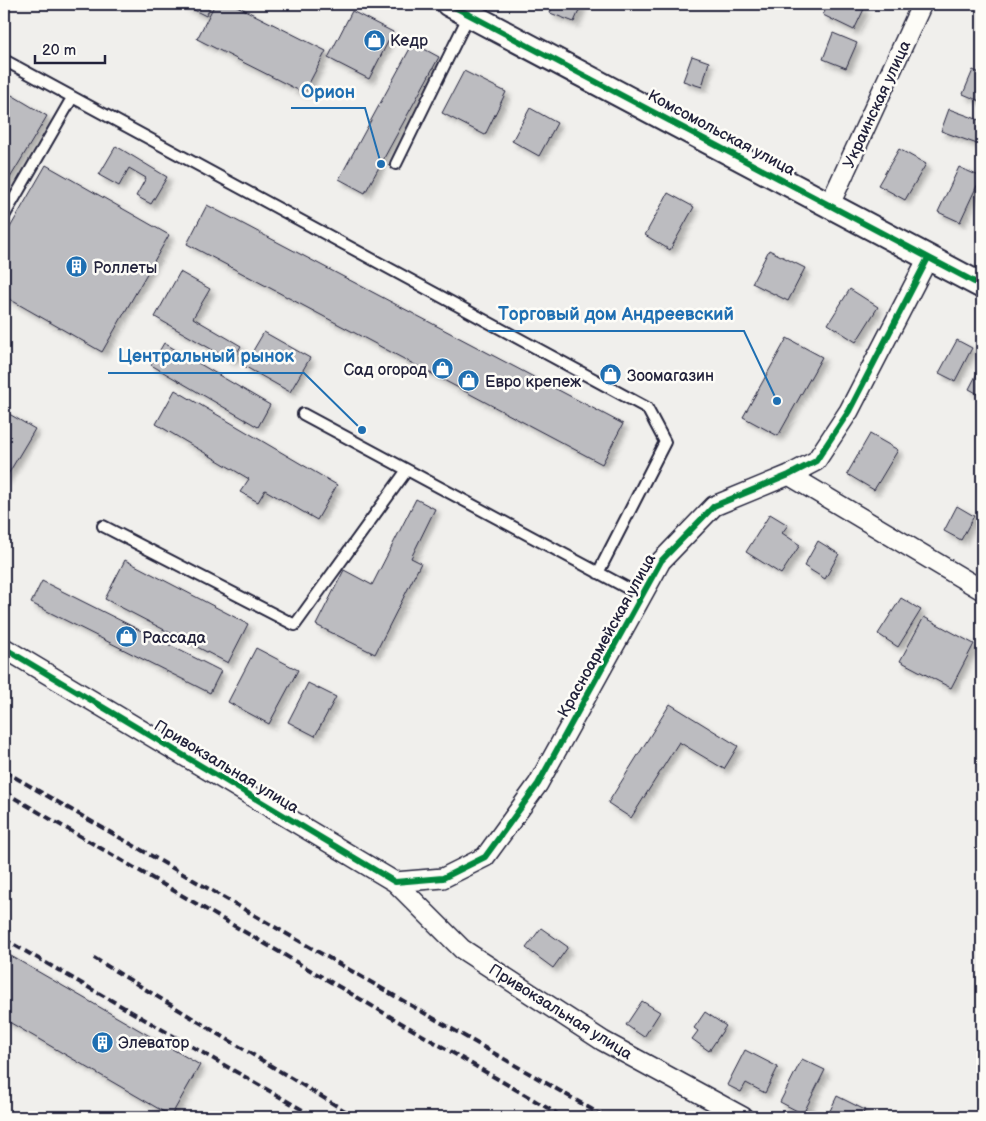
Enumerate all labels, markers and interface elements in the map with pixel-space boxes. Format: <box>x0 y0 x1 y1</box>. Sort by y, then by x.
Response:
shop icon: Кедр <box>362 28 386 52</box>
scale bar <box>35 32 105 64</box>
place label: Кедр <box>390 32 428 51</box>
street label: Украинская улица <box>839 37 915 171</box>
text: 20 m <box>42 41 76 60</box>
callout: Орион <box>291 75 365 108</box>
text: Орион <box>301 82 355 103</box>
street label: Комсомольская улица <box>644 86 799 181</box>
building icon: Роллеты <box>65 255 89 279</box>
place label: Роллеты <box>93 259 157 278</box>
callout: Торговый дом Андреевский <box>488 298 744 331</box>
text: Торговый дом Андреевский <box>498 304 734 325</box>
callout: Центральный рынок <box>108 340 304 373</box>
text: Центральный рынок <box>118 346 294 367</box>
shop icon: Сад огород <box>431 357 455 381</box>
place label: Сад огород <box>343 361 427 380</box>
shop icon: Зоомагазин <box>599 363 623 387</box>
place label: Зоомагазин <box>627 367 714 386</box>
shop icon: Евро крепеж <box>457 369 481 393</box>
place label: Евро крепеж <box>485 373 582 392</box>
street label: Красноармейская улица <box>554 550 661 721</box>
shop icon: Рассада <box>114 625 138 649</box>
place label: Рассада <box>142 629 206 648</box>
street label: Привокзальная улица <box>150 717 302 818</box>
street label: Привокзальная улица <box>485 960 636 1064</box>
building icon: Элеватор <box>90 1030 114 1054</box>
place label: Элеватор <box>118 1034 189 1053</box>

